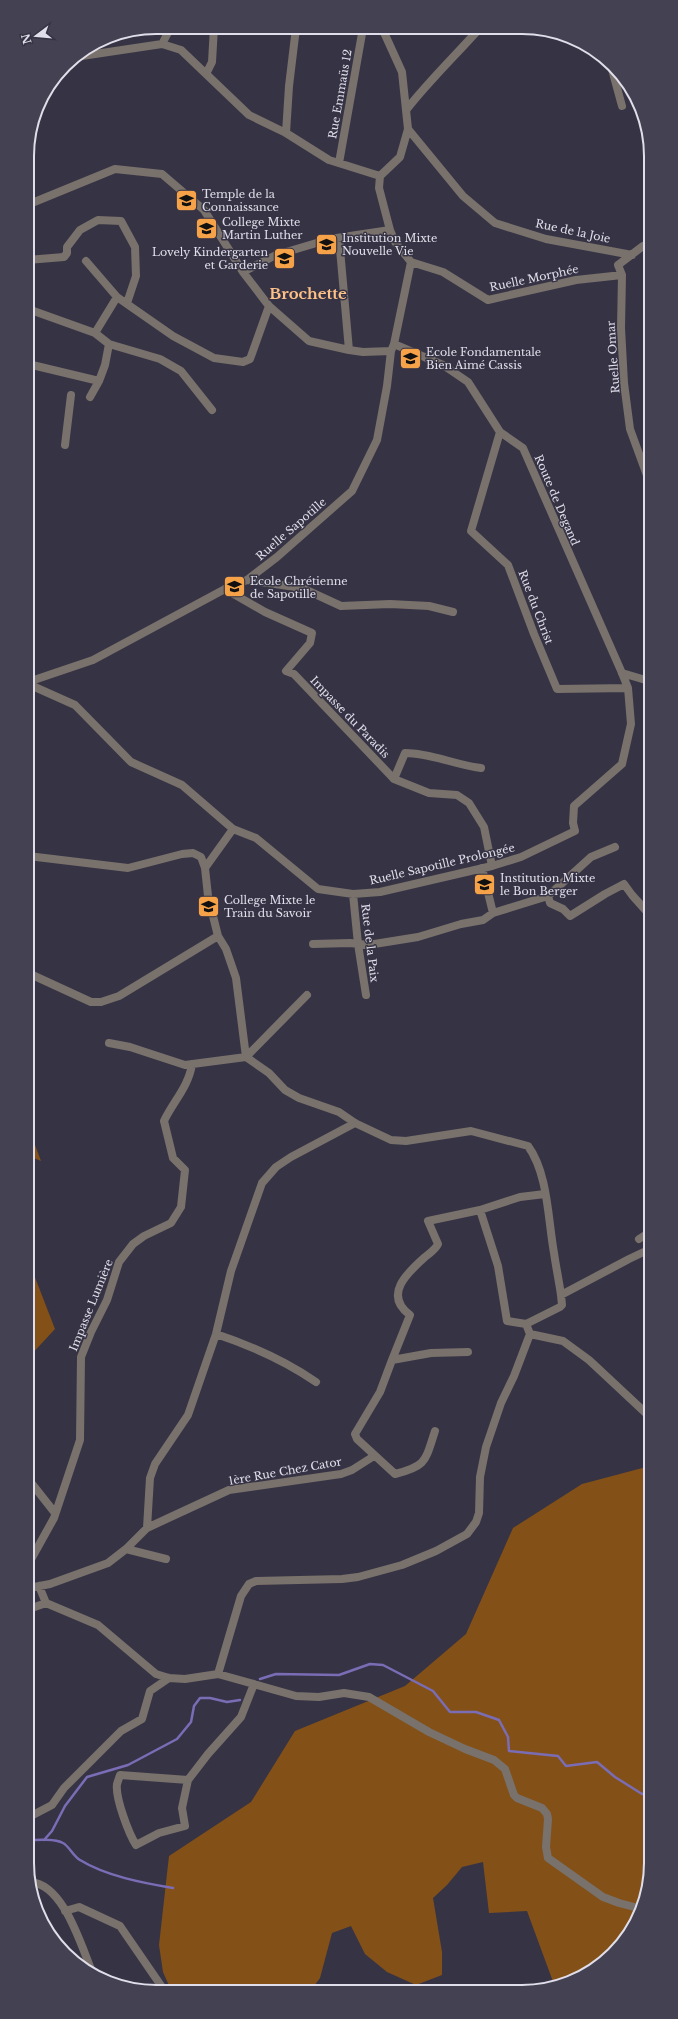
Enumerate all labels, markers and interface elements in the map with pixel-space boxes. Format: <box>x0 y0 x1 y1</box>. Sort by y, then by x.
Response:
north arrow <box>16 16 56 56</box>
text: N <box>18 31 35 46</box>
street label: Rue Emmaüs 12 <box>325 48 355 140</box>
school or university icon: Temple de la Connaissance <box>173 187 199 213</box>
place label: Temple de la Connaissance <box>202 187 279 214</box>
school or university icon: College Mixte Martin Luther <box>194 215 220 241</box>
place label: College Mixte Martin Luther <box>222 215 303 242</box>
street label: Rue de la Joie <box>534 216 612 246</box>
school or university icon: Institution Mixte Nouvelle Vie <box>313 231 339 257</box>
place label: Institution Mixte Nouvelle Vie <box>342 231 437 258</box>
place label: Lovely Kindergarten et Garderie <box>152 245 268 272</box>
school or university icon: Lovely Kindergarten et Garderie <box>271 245 297 271</box>
street label: Ruelle Morphée <box>488 262 580 294</box>
district label: Brochette <box>269 284 347 303</box>
street label: Ruelle Omar <box>603 320 623 394</box>
school or university icon: Ecole Fondamentale Bien Aimé Cassis <box>397 345 423 371</box>
place label: Ecole Fondamentale Bien Aimé Cassis <box>426 345 541 372</box>
street label: Route de Degand <box>532 452 583 548</box>
street label: Ruelle Sapotille <box>253 495 329 563</box>
street label: Rue du Christ <box>515 568 557 647</box>
school or university icon: Ecole Chrétienne de Sapotille <box>222 574 248 600</box>
place label: Ecole Chrétienne de Sapotille <box>250 574 348 601</box>
street label: Impasse du Paradis <box>307 673 393 761</box>
street label: Ruelle Sapotille Prolongée <box>368 840 516 888</box>
school or university icon: Institution Mixte le Bon Berger <box>472 871 498 897</box>
place label: Institution Mixte le Bon Berger <box>500 871 595 898</box>
school or university icon: College Mixte le Train du Savoir <box>195 893 221 919</box>
place label: College Mixte le Train du Savoir <box>224 893 315 920</box>
street label: Rue de la Paix <box>358 903 382 983</box>
street label: Impasse Lumière <box>66 1257 116 1353</box>
street label: 1ère Rue Chez Cator <box>227 1454 343 1488</box>

